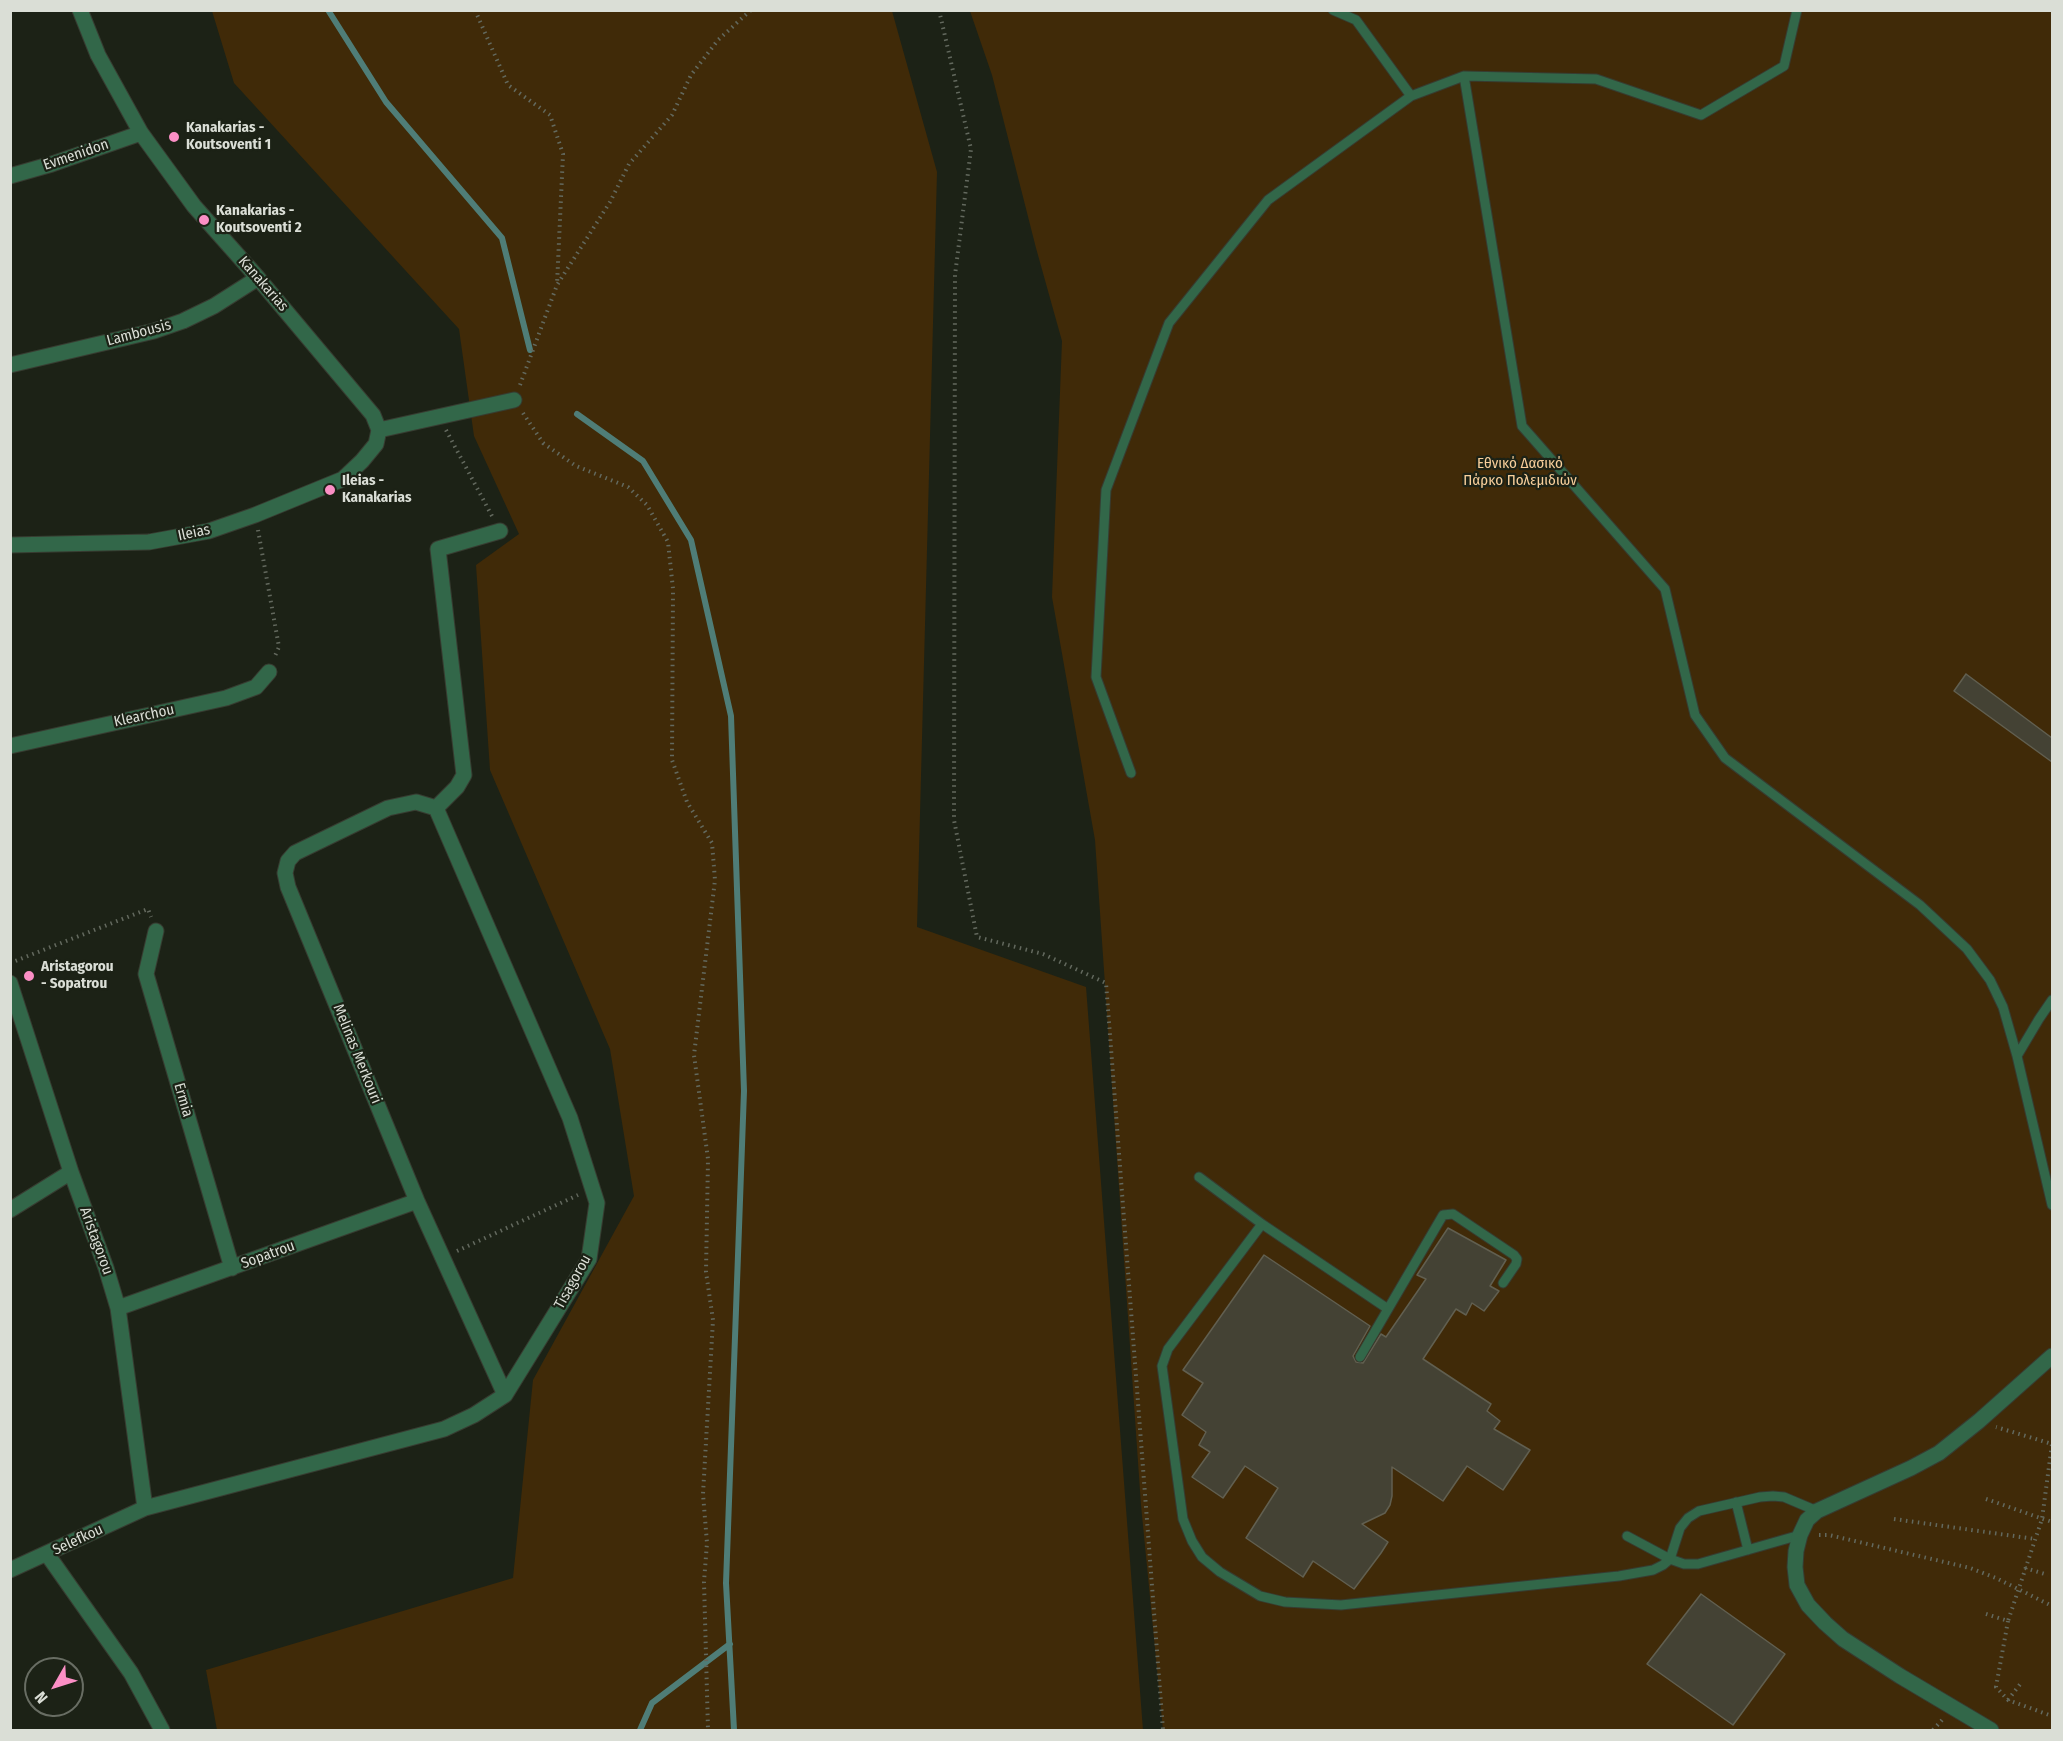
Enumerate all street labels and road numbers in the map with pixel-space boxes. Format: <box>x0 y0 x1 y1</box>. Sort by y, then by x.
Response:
street label: Evmenidon <box>41 135 111 175</box>
street label: Kanakarias <box>234 253 292 315</box>
street label: Lambousis <box>105 316 173 350</box>
street label: Ileias <box>176 521 212 545</box>
street label: Klearchou <box>112 701 176 731</box>
street label: Melinas Merkouri <box>329 1002 385 1106</box>
street label: Ermia <box>170 1081 196 1119</box>
street label: Aristagorou <box>75 1205 117 1277</box>
street label: Sopatrou <box>239 1237 297 1273</box>
street label: Tisagorou <box>551 1252 595 1312</box>
street label: Selefkou <box>50 1521 106 1559</box>

